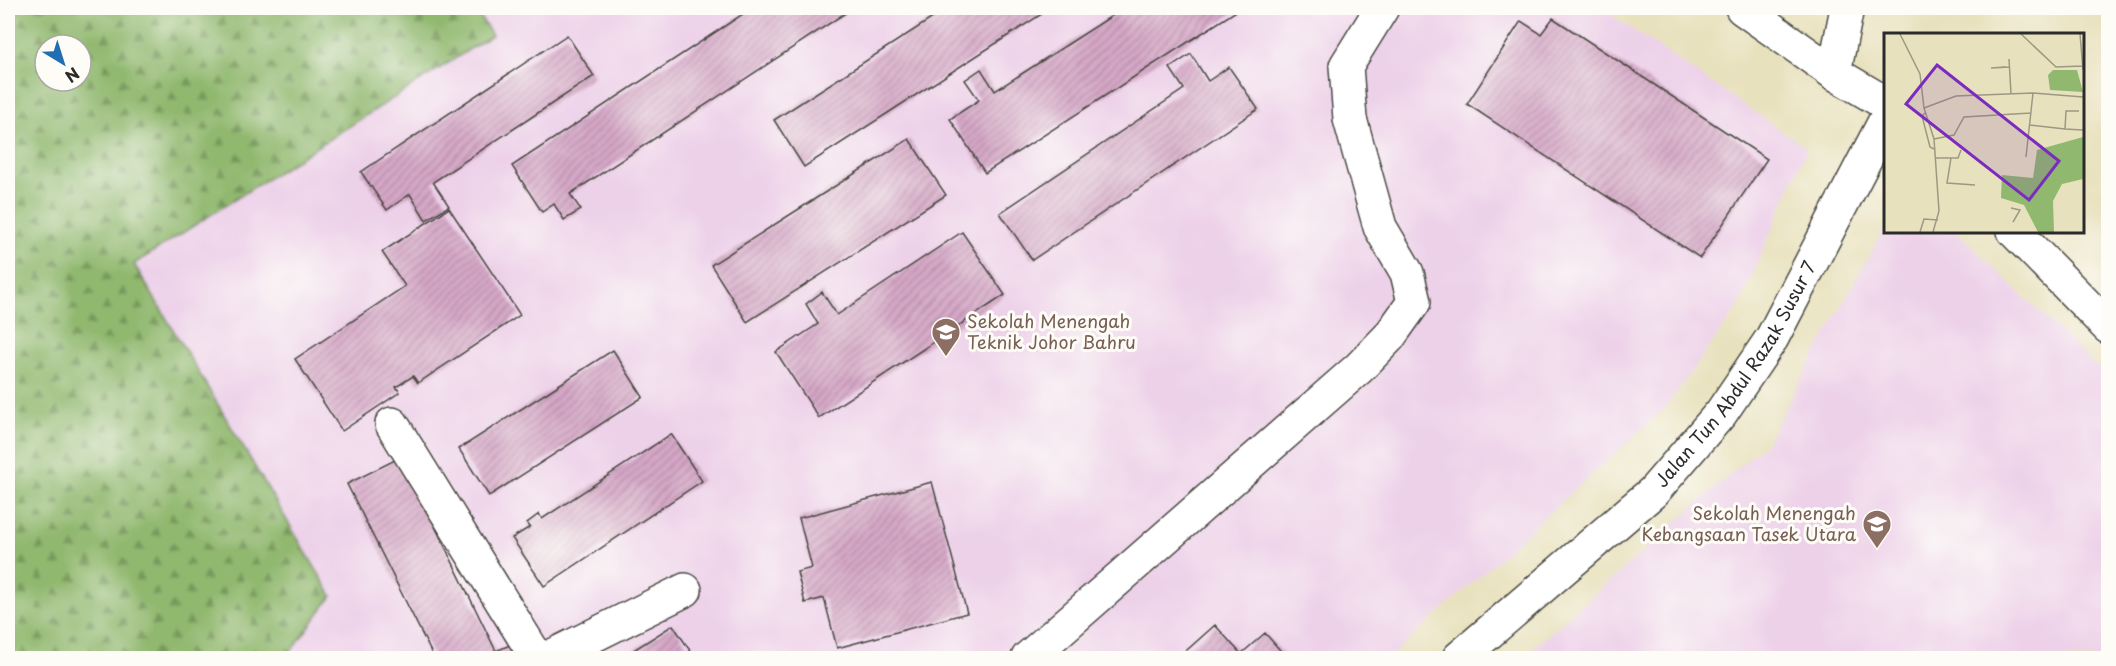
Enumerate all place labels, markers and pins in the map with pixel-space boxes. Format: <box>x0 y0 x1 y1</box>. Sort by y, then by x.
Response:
place label: Sekolah Menengah Teknik Johor Bahru <box>967 307 1136 355</box>
school or university icon: Sekolah Menengah Teknik Johor Bahru <box>930 316 962 358</box>
place label: Sekolah Menengah Kebangsaan Tasek Utara <box>1642 499 1857 547</box>
school or university icon: Sekolah Menengah Kebangsaan Tasek Utara <box>1861 508 1893 550</box>

